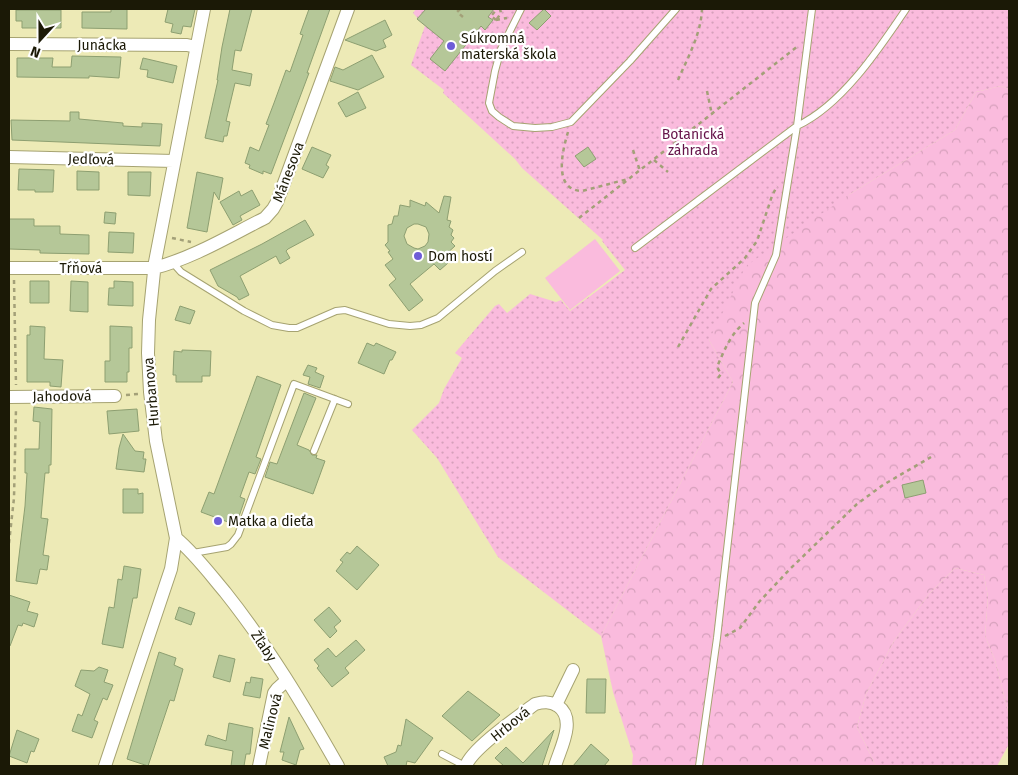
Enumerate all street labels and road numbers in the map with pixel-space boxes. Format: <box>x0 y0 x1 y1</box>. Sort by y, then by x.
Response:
street label: Junácka <box>77 37 127 54</box>
street label: Mánesova <box>269 140 308 205</box>
street label: Jedľová <box>68 151 114 168</box>
street label: Tŕňová <box>60 260 102 277</box>
street label: Hurbanova <box>140 357 163 427</box>
street label: Jahodová <box>32 387 92 406</box>
street label: Žľaby <box>247 627 281 665</box>
street label: Malinová <box>255 691 286 751</box>
street label: Hrbová <box>487 703 533 745</box>

